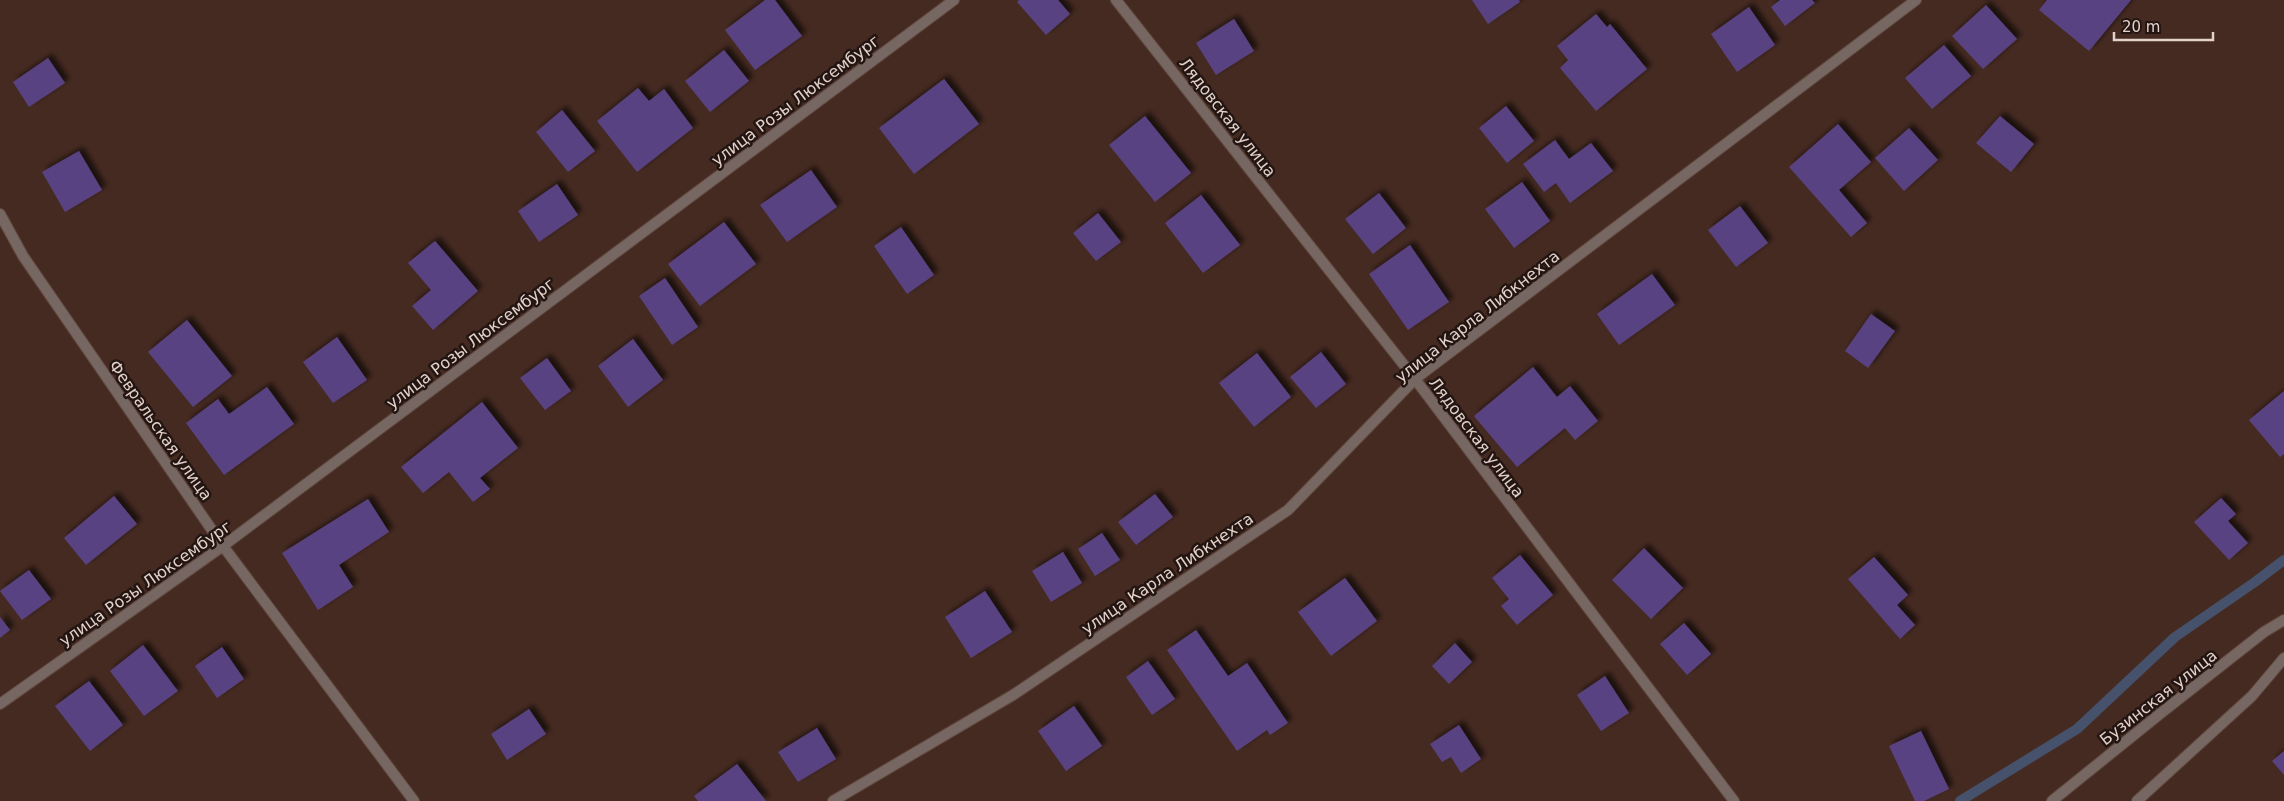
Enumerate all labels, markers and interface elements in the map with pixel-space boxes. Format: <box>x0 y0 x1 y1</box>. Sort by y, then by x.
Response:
scale bar <box>2114 10 2213 42</box>
text: 20 m <box>2122 18 2160 36</box>
street label: улица Розы Люксембург <box>708 31 883 170</box>
street label: Лядовская улица <box>1175 54 1280 181</box>
street label: улица Карла Либкнехта <box>1391 246 1563 386</box>
street label: улица Розы Люксембург <box>383 274 558 413</box>
street label: Февральская улица <box>105 357 216 504</box>
street label: Лядовская улица <box>1425 373 1528 501</box>
street label: улица Карла Либкнехта <box>1078 509 1257 638</box>
street label: улица Розы Люксембург <box>56 517 235 650</box>
street label: Бузинская улица <box>2096 646 2221 749</box>

